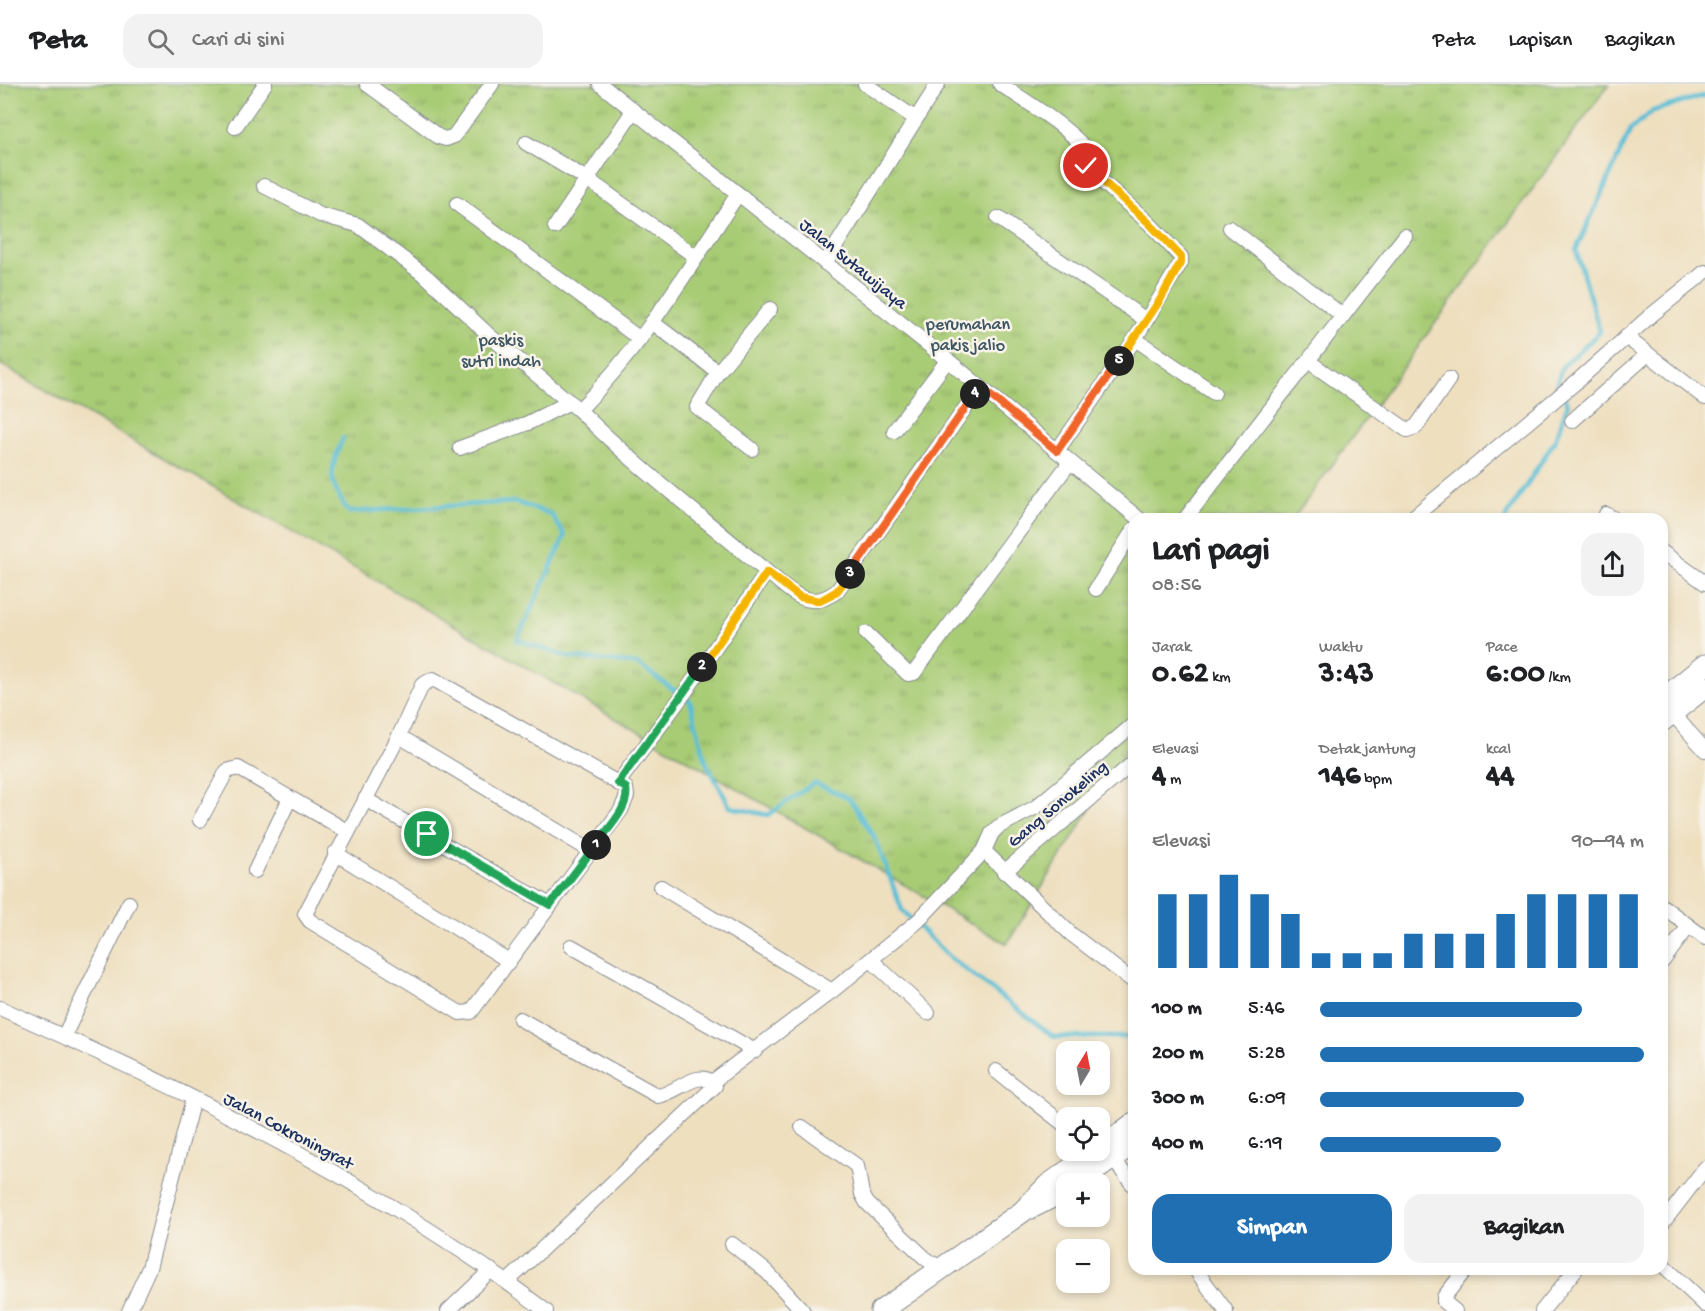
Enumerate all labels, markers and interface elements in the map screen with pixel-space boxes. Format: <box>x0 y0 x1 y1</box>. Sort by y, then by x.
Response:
search box <box>123 14 543 68</box>
text: Peta <box>30 25 87 58</box>
icon: search <box>144 25 177 58</box>
text: Cari di sini <box>192 28 285 54</box>
text: Peta <box>1433 29 1476 54</box>
text: Lapisan <box>1509 29 1572 54</box>
text: Bagikan <box>1605 29 1675 54</box>
pin <box>1060 140 1111 191</box>
icon: check <box>1069 149 1102 182</box>
street label: Jalan Sutawijaya <box>794 215 911 315</box>
park label: perumahan pakis jalio <box>925 315 1010 357</box>
park label: paskis sutri indah <box>461 331 541 373</box>
pin: 5 <box>1104 346 1134 376</box>
text: 5 <box>1115 351 1123 370</box>
pin: 4 <box>960 379 990 409</box>
text: 4 <box>971 384 979 403</box>
text: Lari pagi <box>1152 533 1270 571</box>
button: share <box>1581 533 1644 596</box>
pin: 3 <box>835 559 865 589</box>
text: 3 <box>846 564 854 583</box>
text: 08:56 <box>1152 575 1201 598</box>
text: Jarak <box>1152 639 1191 658</box>
text: Waktu <box>1319 639 1363 658</box>
text: Pace <box>1486 639 1517 658</box>
pin: 2 <box>687 652 717 682</box>
text: 2 <box>698 657 706 676</box>
text: 0.62 <box>1152 658 1208 693</box>
text: 3:43 <box>1319 658 1374 693</box>
text: 6:00 <box>1486 658 1545 693</box>
text: km <box>1208 669 1231 688</box>
text: /km <box>1545 669 1571 688</box>
text: Elevasi <box>1152 741 1199 760</box>
text: Detak jantung <box>1319 741 1416 760</box>
text: kcal <box>1486 741 1511 760</box>
street label: Gang Sonokeling <box>1004 757 1113 853</box>
text: 4 <box>1152 760 1166 795</box>
text: 146 <box>1319 760 1361 795</box>
text: 44 <box>1486 760 1514 795</box>
text: m <box>1166 771 1181 790</box>
text: bpm <box>1361 771 1392 790</box>
pin <box>401 808 452 859</box>
icon: arrive <box>410 817 443 850</box>
pin: 1 <box>581 830 611 860</box>
text: Elevasi <box>1152 831 1211 854</box>
text: 90–94 m <box>1572 831 1644 854</box>
text: 1 <box>593 835 599 854</box>
text: 100 m <box>1152 998 1202 1021</box>
text: 5:46 <box>1248 998 1284 1021</box>
north arrow <box>1056 1041 1110 1095</box>
map controls <box>1056 1041 1110 1293</box>
text: 200 m <box>1152 1043 1203 1066</box>
text: 5:28 <box>1248 1043 1286 1066</box>
text: 300 m <box>1152 1088 1204 1111</box>
text: 6:09 <box>1248 1088 1286 1111</box>
street label: Jalan Cokroningrat <box>219 1089 358 1176</box>
button: locate <box>1056 1107 1110 1161</box>
text: 400 m <box>1152 1133 1203 1156</box>
text: 6:19 <box>1248 1133 1283 1156</box>
button: + <box>1056 1173 1110 1227</box>
button: Simpan <box>1152 1194 1392 1263</box>
button: Bagikan <box>1404 1194 1644 1263</box>
button: − <box>1056 1239 1110 1293</box>

